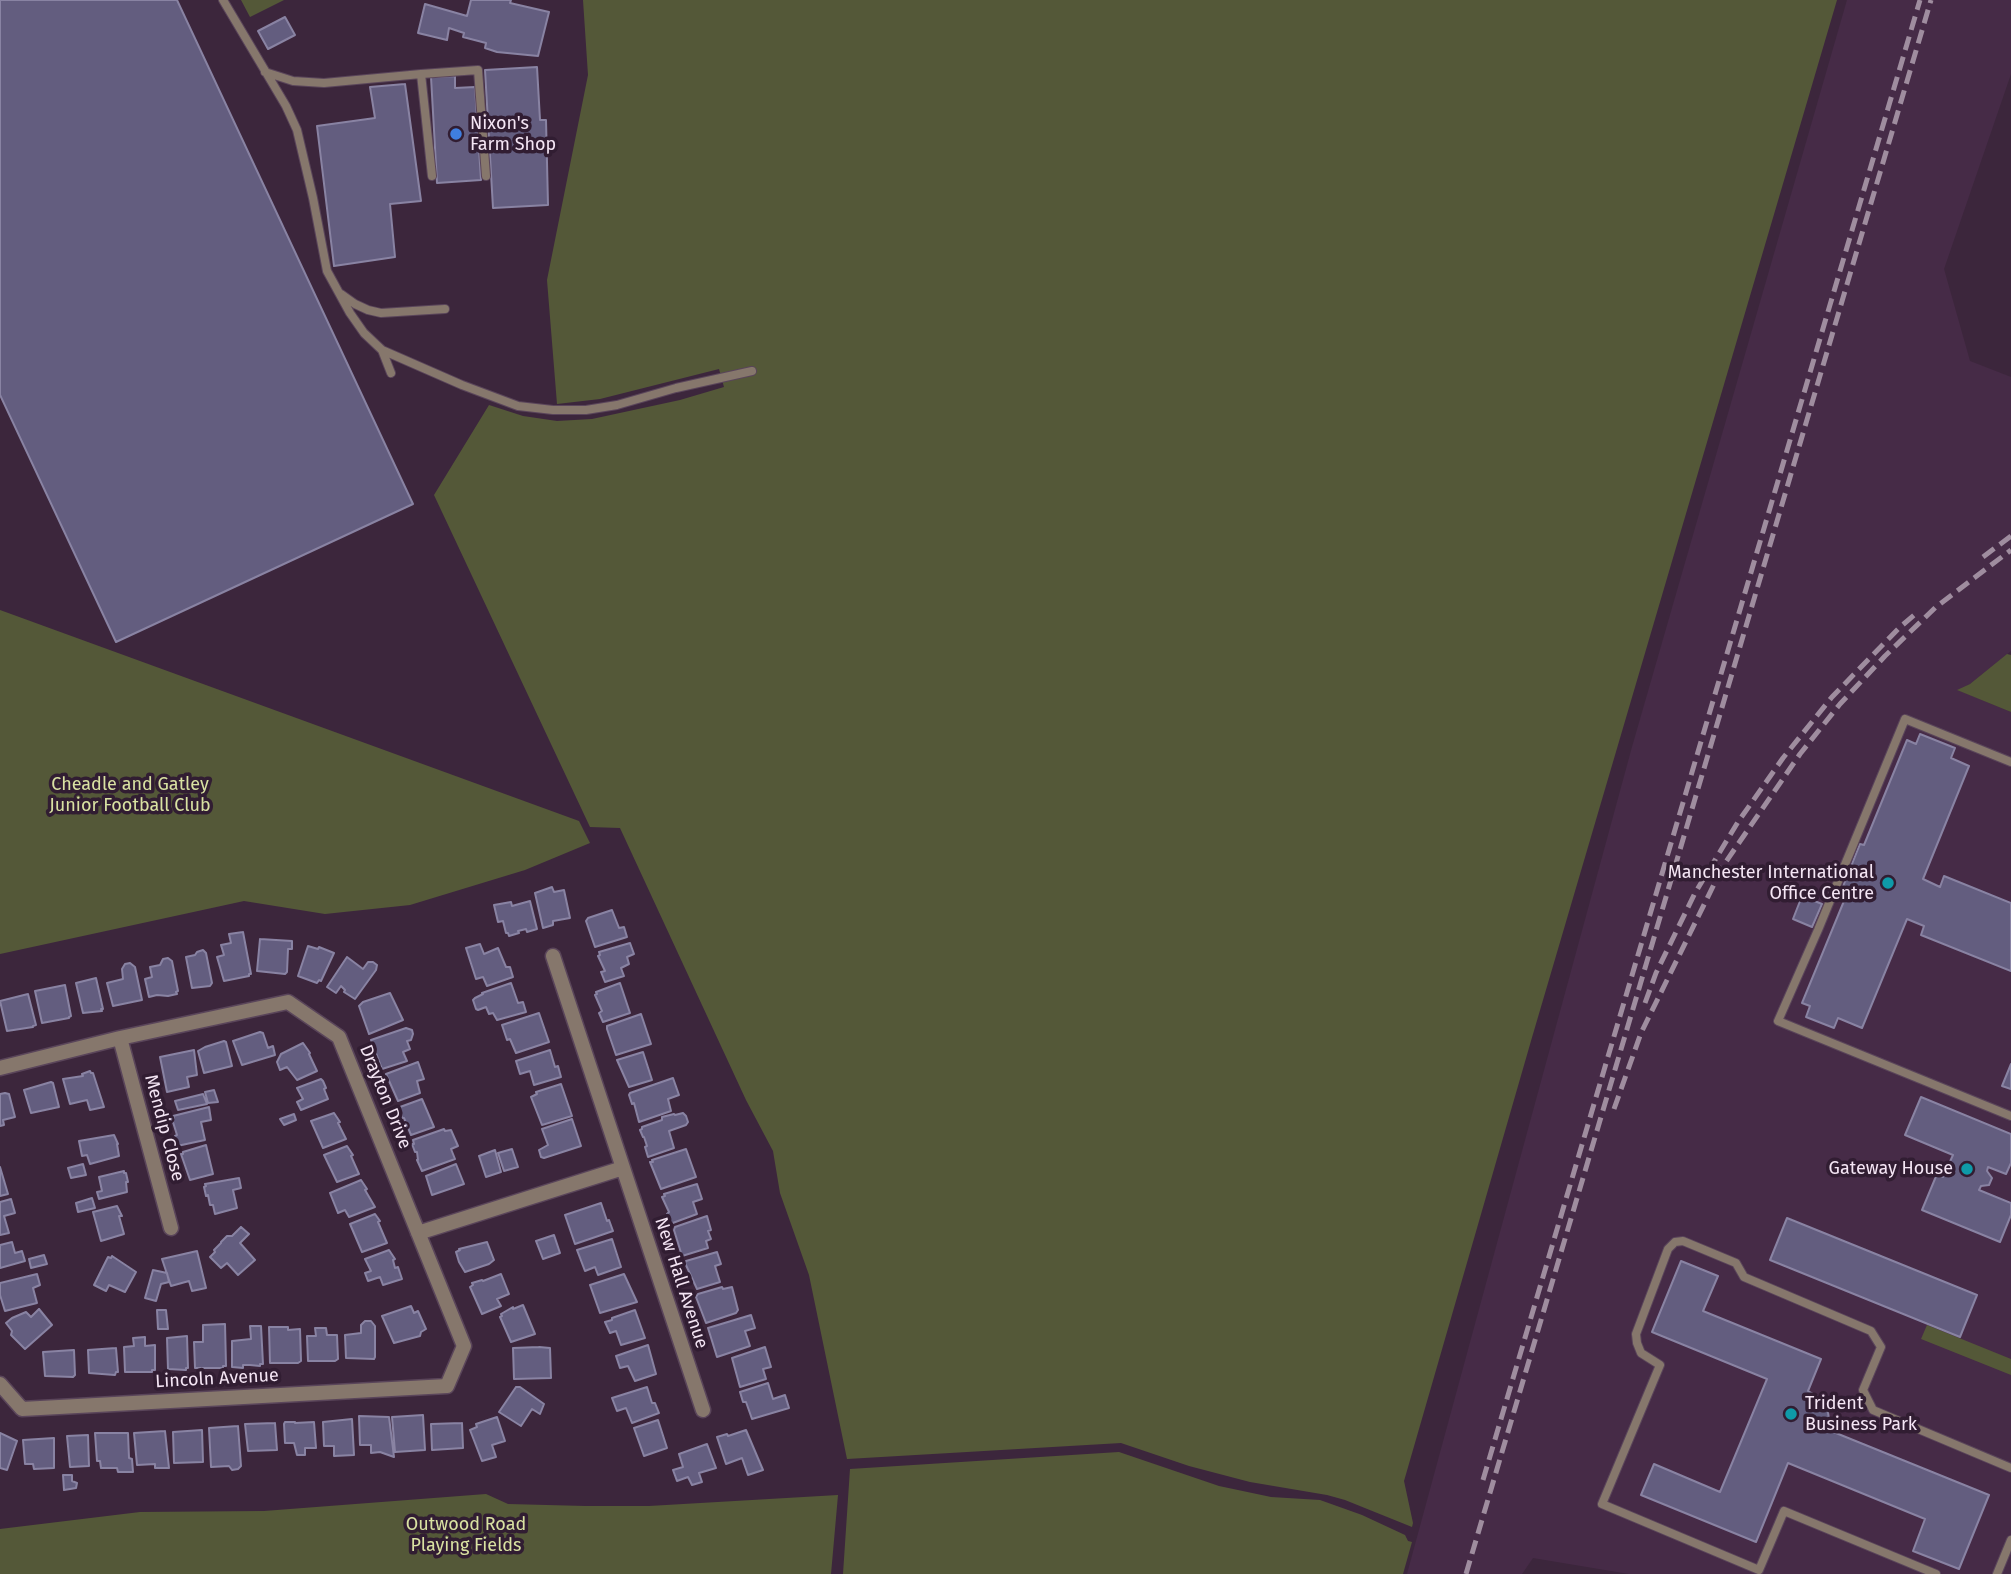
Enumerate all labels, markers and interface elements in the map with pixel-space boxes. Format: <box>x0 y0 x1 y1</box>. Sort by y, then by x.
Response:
place label: Nixon's Farm Shop <box>470 113 556 156</box>
marker: Nixon's Farm Shop <box>448 126 464 142</box>
park label: Cheadle and Gatley Junior Football Club <box>49 774 211 816</box>
place label: Manchester International Office Centre <box>1668 862 1874 904</box>
marker: Manchester International Office Centre <box>1880 875 1896 891</box>
street label: Drayton Drive <box>354 1042 416 1152</box>
street label: Mendip Close <box>139 1072 189 1184</box>
place label: Gateway House <box>1829 1158 1953 1180</box>
marker: Gateway House <box>1959 1161 1975 1177</box>
street label: New Hall Avenue <box>650 1215 712 1351</box>
street label: Lincoln Avenue <box>155 1365 279 1393</box>
place label: Trident Business Park <box>1805 1393 1917 1436</box>
marker: Trident Business Park <box>1783 1406 1799 1422</box>
park label: Outwood Road Playing Fields <box>406 1514 526 1556</box>

